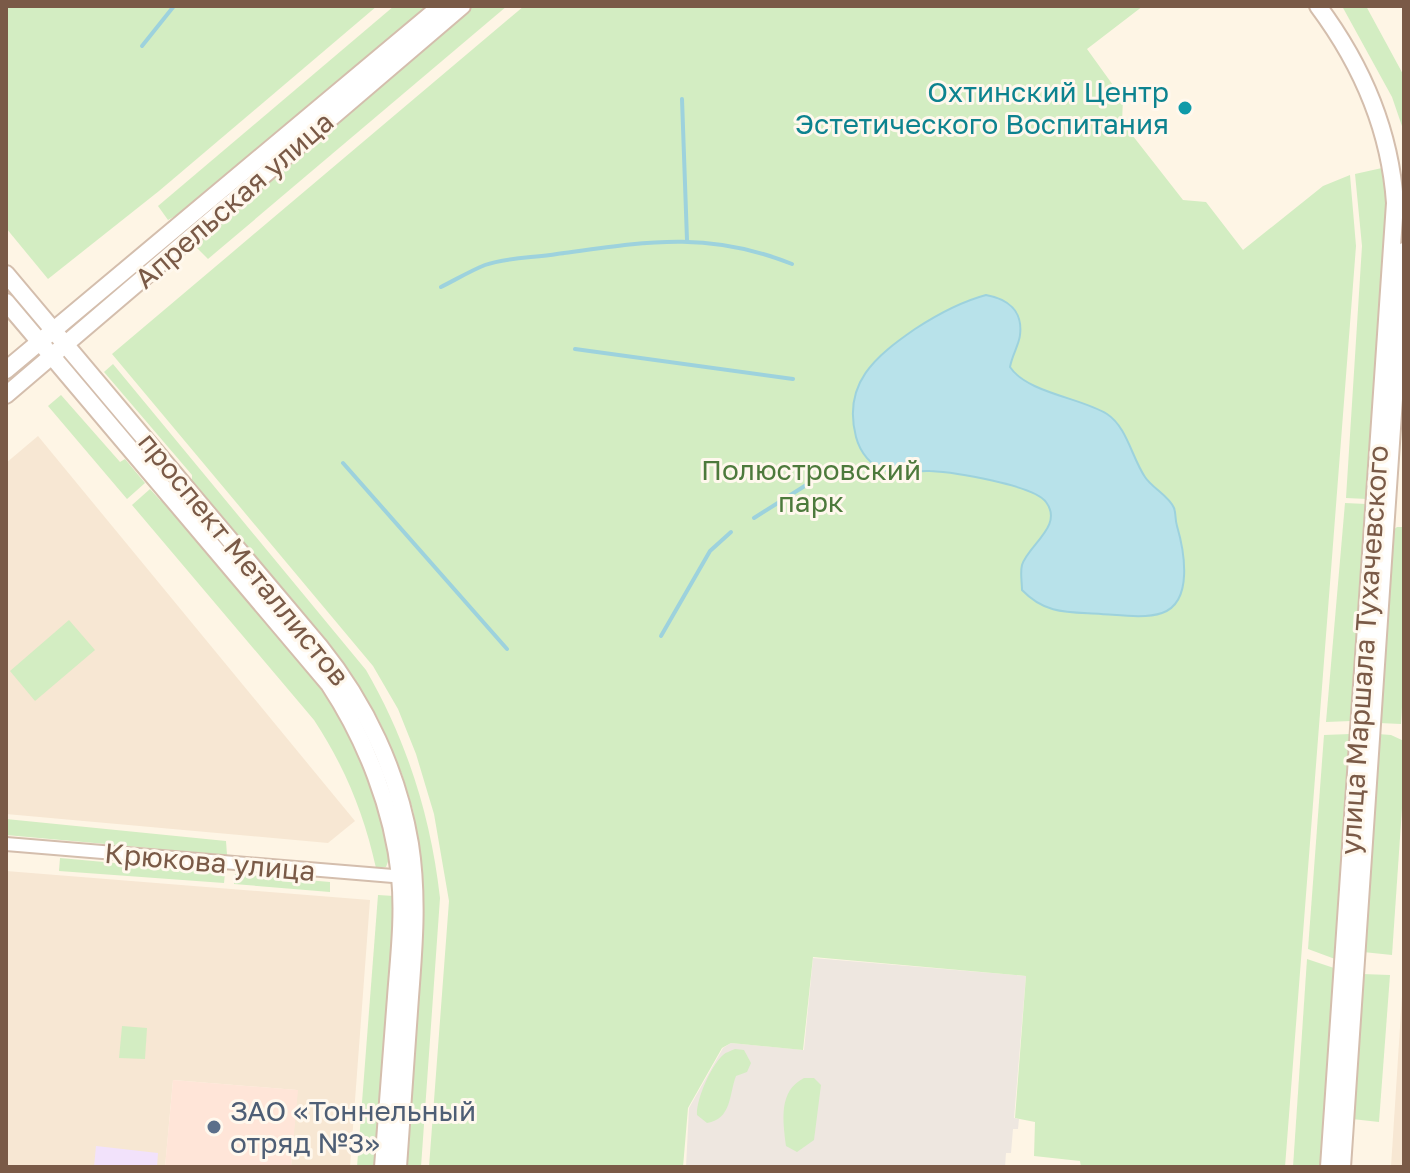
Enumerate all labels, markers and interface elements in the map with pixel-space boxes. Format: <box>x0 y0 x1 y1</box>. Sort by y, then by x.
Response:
place label: Охтинский Центр Эстетического Воспитания <box>795 75 1169 140</box>
marker: Охтинский Центр Эстетического Воспитания <box>1176 99 1194 117</box>
street label: Апрельская улица <box>128 105 340 295</box>
street label: проспект Металлистов <box>132 425 357 692</box>
street label: улица Маршала Тухачевского <box>1333 444 1394 856</box>
park label: Полюстровский парк <box>701 453 921 518</box>
street label: Крюкова улица <box>103 836 317 887</box>
place label: ЗАО «Тоннельный отряд №3» <box>230 1094 476 1159</box>
marker: ЗАО «Тоннельный отряд №3» <box>205 1118 223 1136</box>

